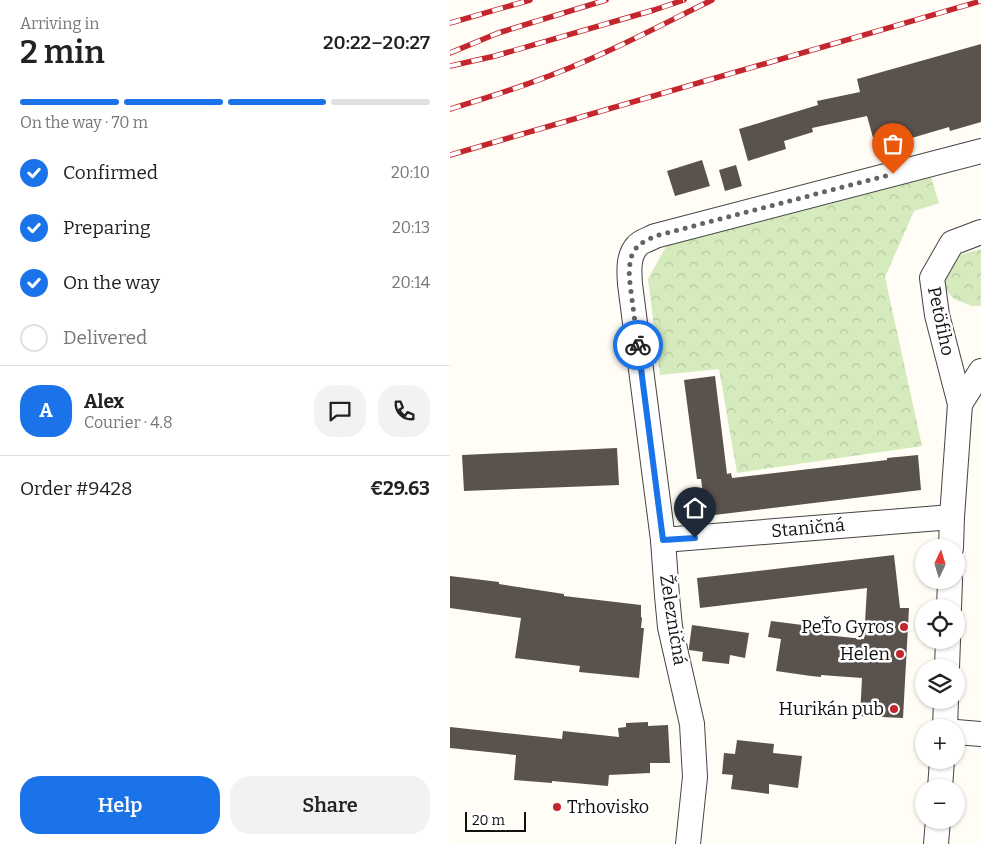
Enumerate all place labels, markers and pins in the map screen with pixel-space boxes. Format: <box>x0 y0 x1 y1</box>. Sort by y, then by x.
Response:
pin <box>872 123 914 174</box>
pin <box>674 487 716 538</box>
place label: PeŤo Gyros <box>801 616 894 638</box>
marker: PeŤo Gyros <box>898 621 910 633</box>
place label: Helen <box>840 643 891 665</box>
marker: Helen <box>894 648 906 660</box>
place label: Hurikán pub <box>779 698 884 720</box>
marker: Hurikán pub <box>888 703 900 715</box>
place label: Trhovisko <box>567 796 649 818</box>
marker: Trhovisko <box>551 801 563 813</box>

